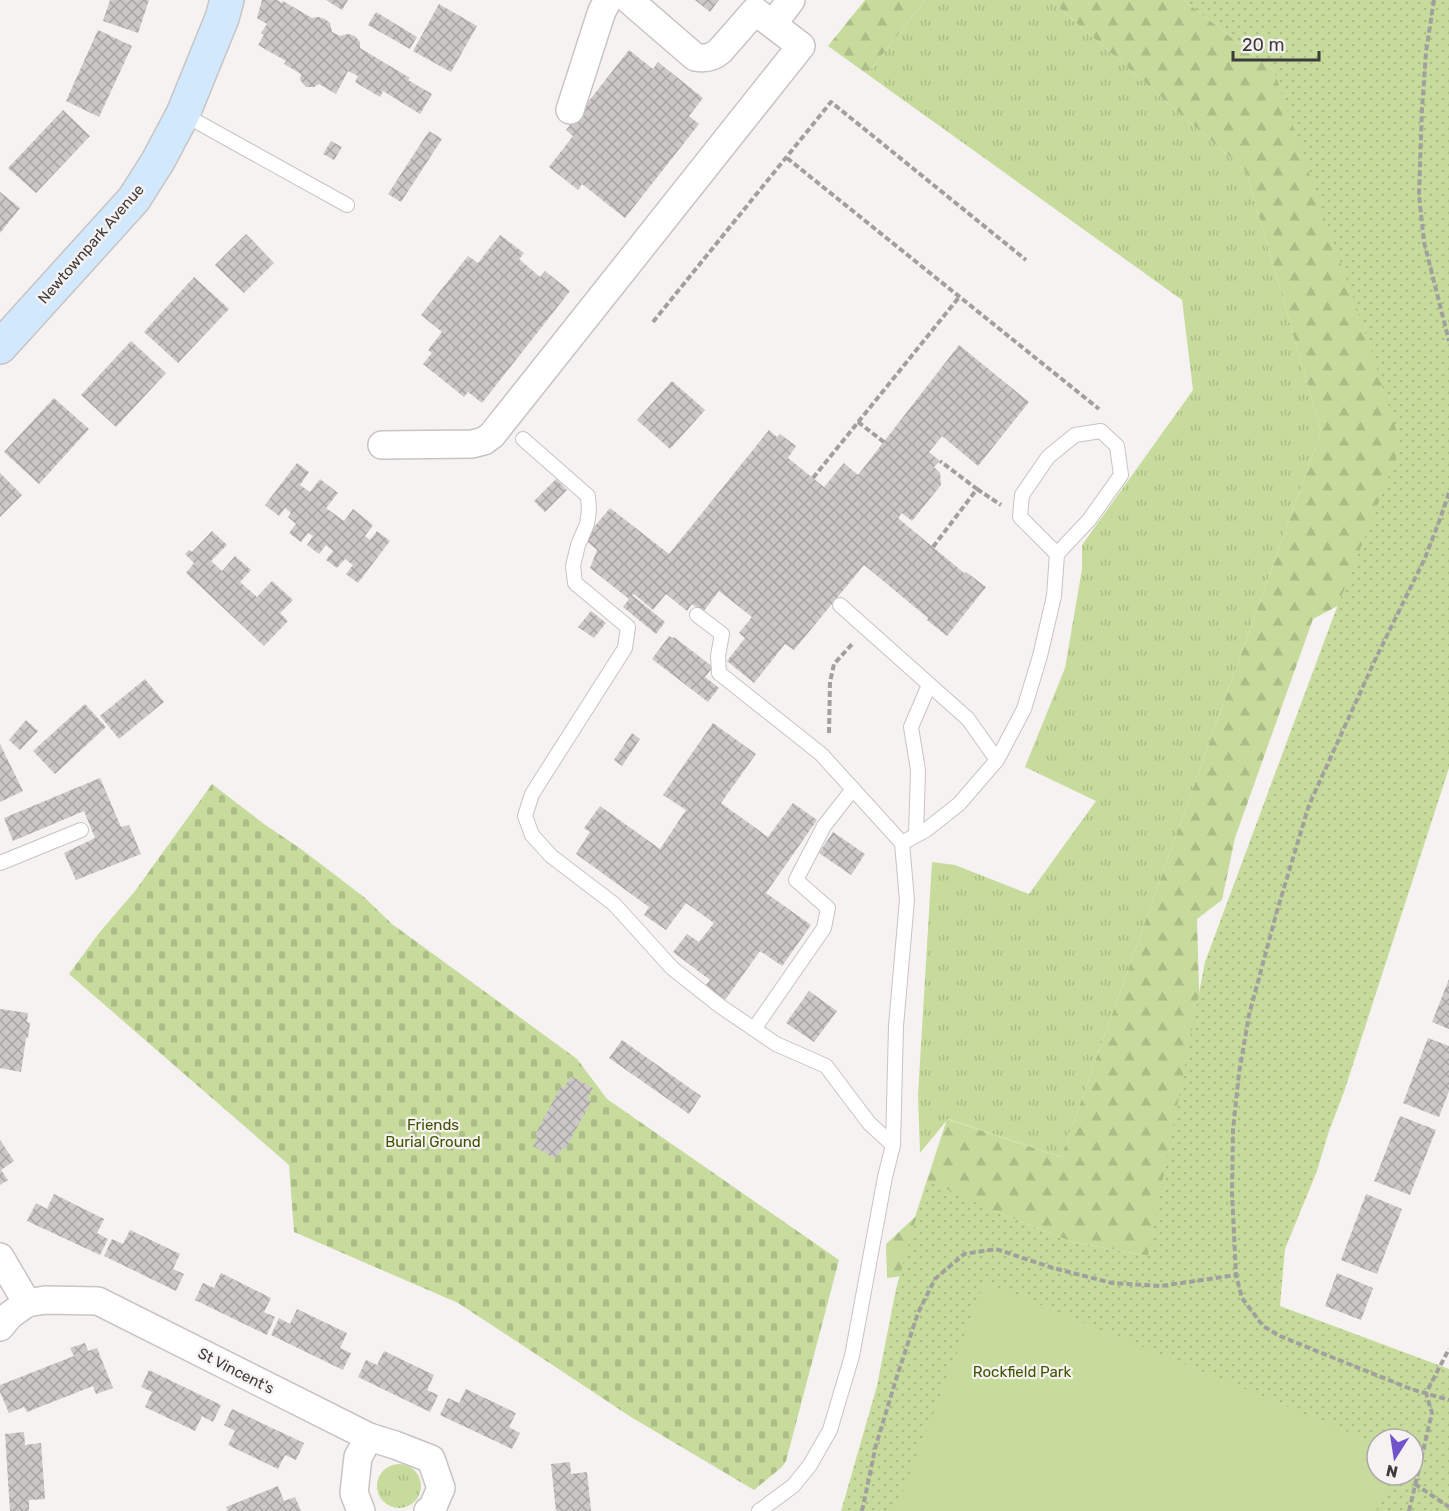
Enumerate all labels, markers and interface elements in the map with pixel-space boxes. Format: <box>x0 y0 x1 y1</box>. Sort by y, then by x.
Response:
scale bar <box>1233 24 1318 62</box>
text: 20 m <box>1242 34 1284 56</box>
street label: Newtownpark Avenue <box>34 181 148 307</box>
park label: Friends Burial Ground <box>385 1116 481 1151</box>
street label: St Vincent's <box>195 1344 277 1398</box>
park label: Rockfield Park <box>973 1363 1071 1381</box>
north arrow <box>1365 1427 1425 1487</box>
text: N <box>1384 1461 1400 1482</box>

